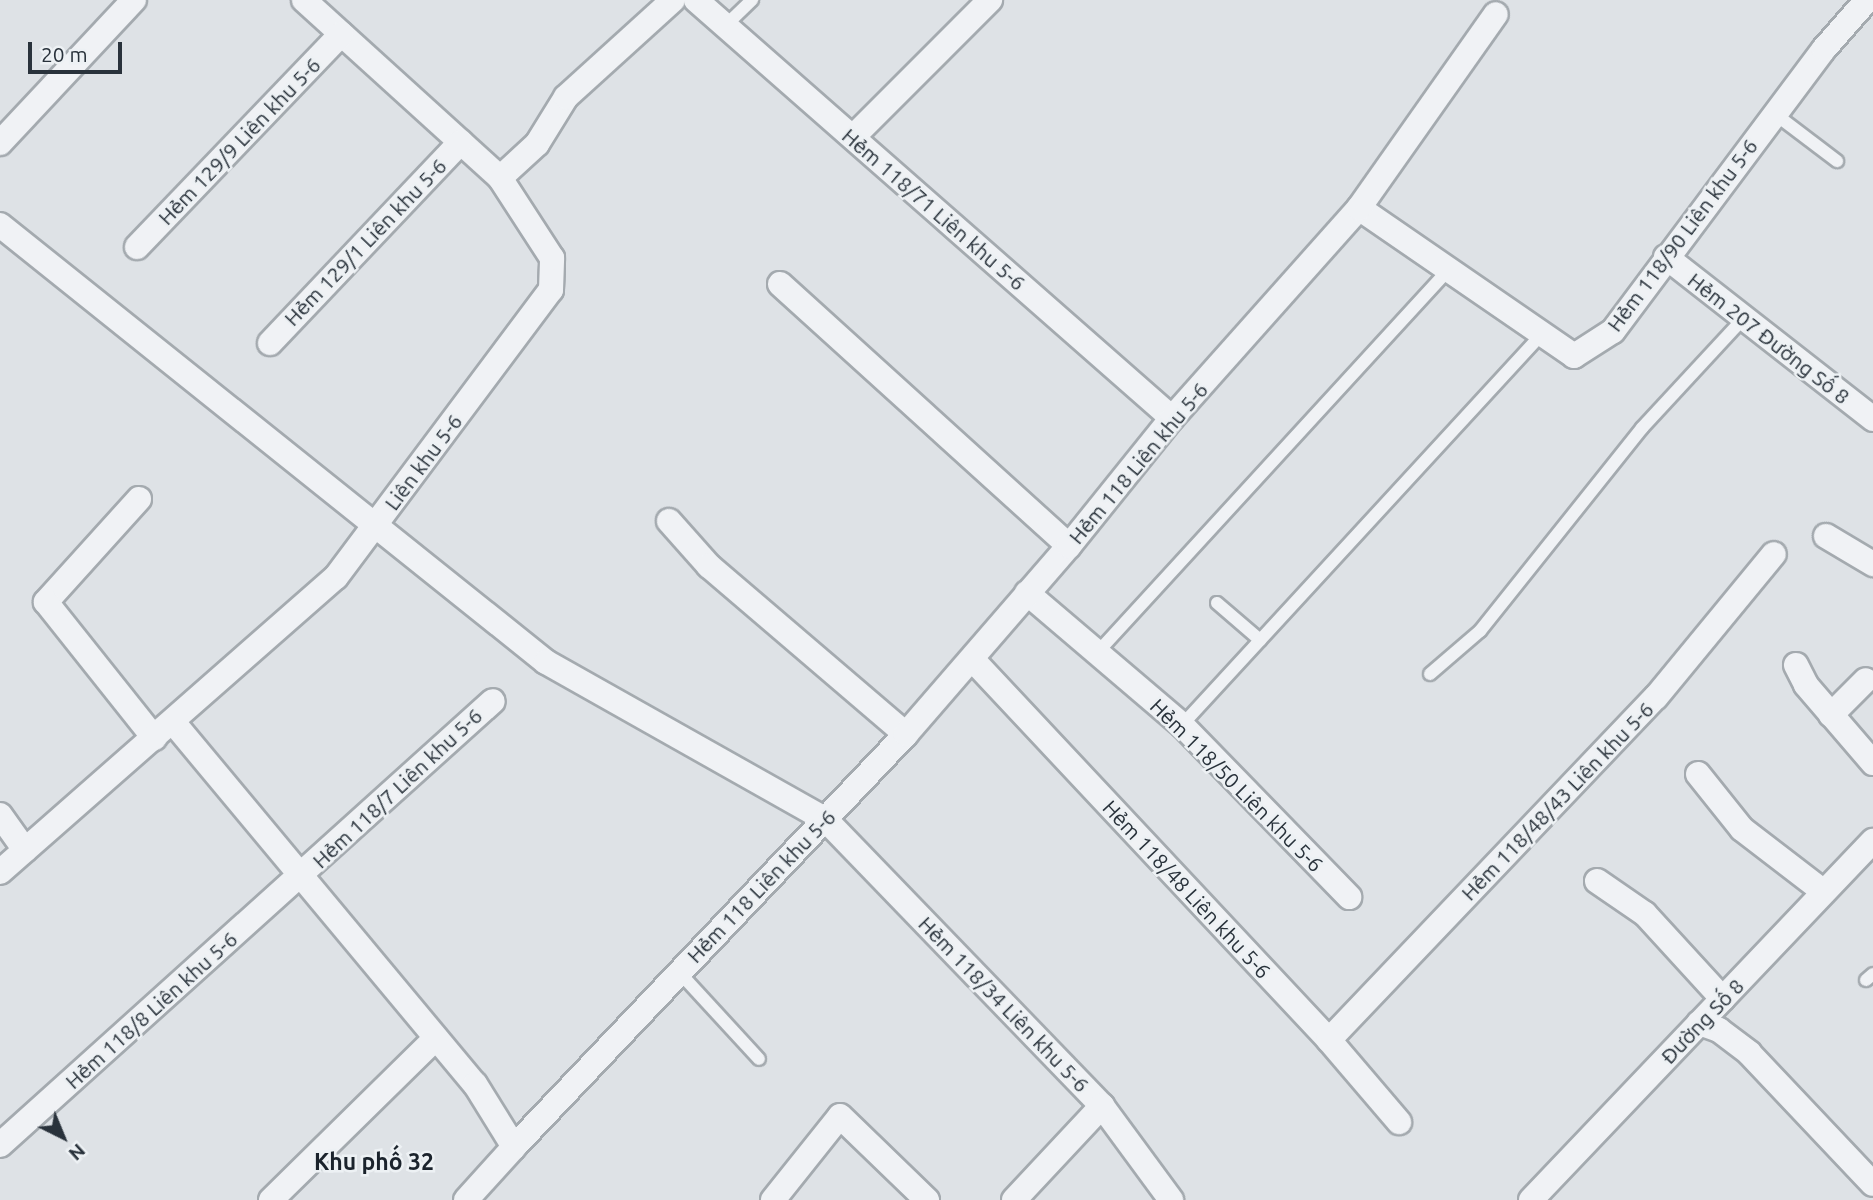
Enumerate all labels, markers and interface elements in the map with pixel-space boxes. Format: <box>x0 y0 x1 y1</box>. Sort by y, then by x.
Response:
scale bar <box>32 28 126 72</box>
text: 20 m <box>41 42 88 66</box>
street label: Hẻm 129/9 Liên khu 5-6 <box>153 52 325 230</box>
street label: Hẻm 118/71 Liên khu 5-6 <box>837 123 1031 295</box>
street label: Hẻm 118/90 Liên khu 5-6 <box>1601 134 1763 336</box>
street label: Hẻm 129/1 Liên khu 5-6 <box>279 153 451 331</box>
street label: Hẻm 207 Đường Số 8 <box>1683 267 1855 409</box>
street label: Hẻm 118 Liên khu 5-6 <box>1063 377 1213 549</box>
street label: Liên khu 5-6 <box>379 409 467 515</box>
street label: Hẻm 118/50 Liên khu 5-6 <box>1145 693 1329 877</box>
street label: Hẻm 118/48/43 Liên khu 5-6 <box>1456 697 1658 905</box>
street label: Hẻm 118/7 Liên khu 5-6 <box>307 703 487 873</box>
street label: Hẻm 118/48 Liên khu 5-6 <box>1098 795 1276 983</box>
street label: Hẻm 118 Liên khu 5-6 <box>681 804 841 968</box>
street label: Hẻm 118/34 Liên khu 5-6 <box>914 911 1094 1097</box>
street label: Hẻm 118/8 Liên khu 5-6 <box>60 926 242 1094</box>
street label: Đường Số 8 <box>1655 973 1749 1069</box>
north arrow <box>28 1102 98 1172</box>
text: N <box>65 1139 90 1165</box>
district label: Khu phố 32 <box>314 1148 434 1176</box>

